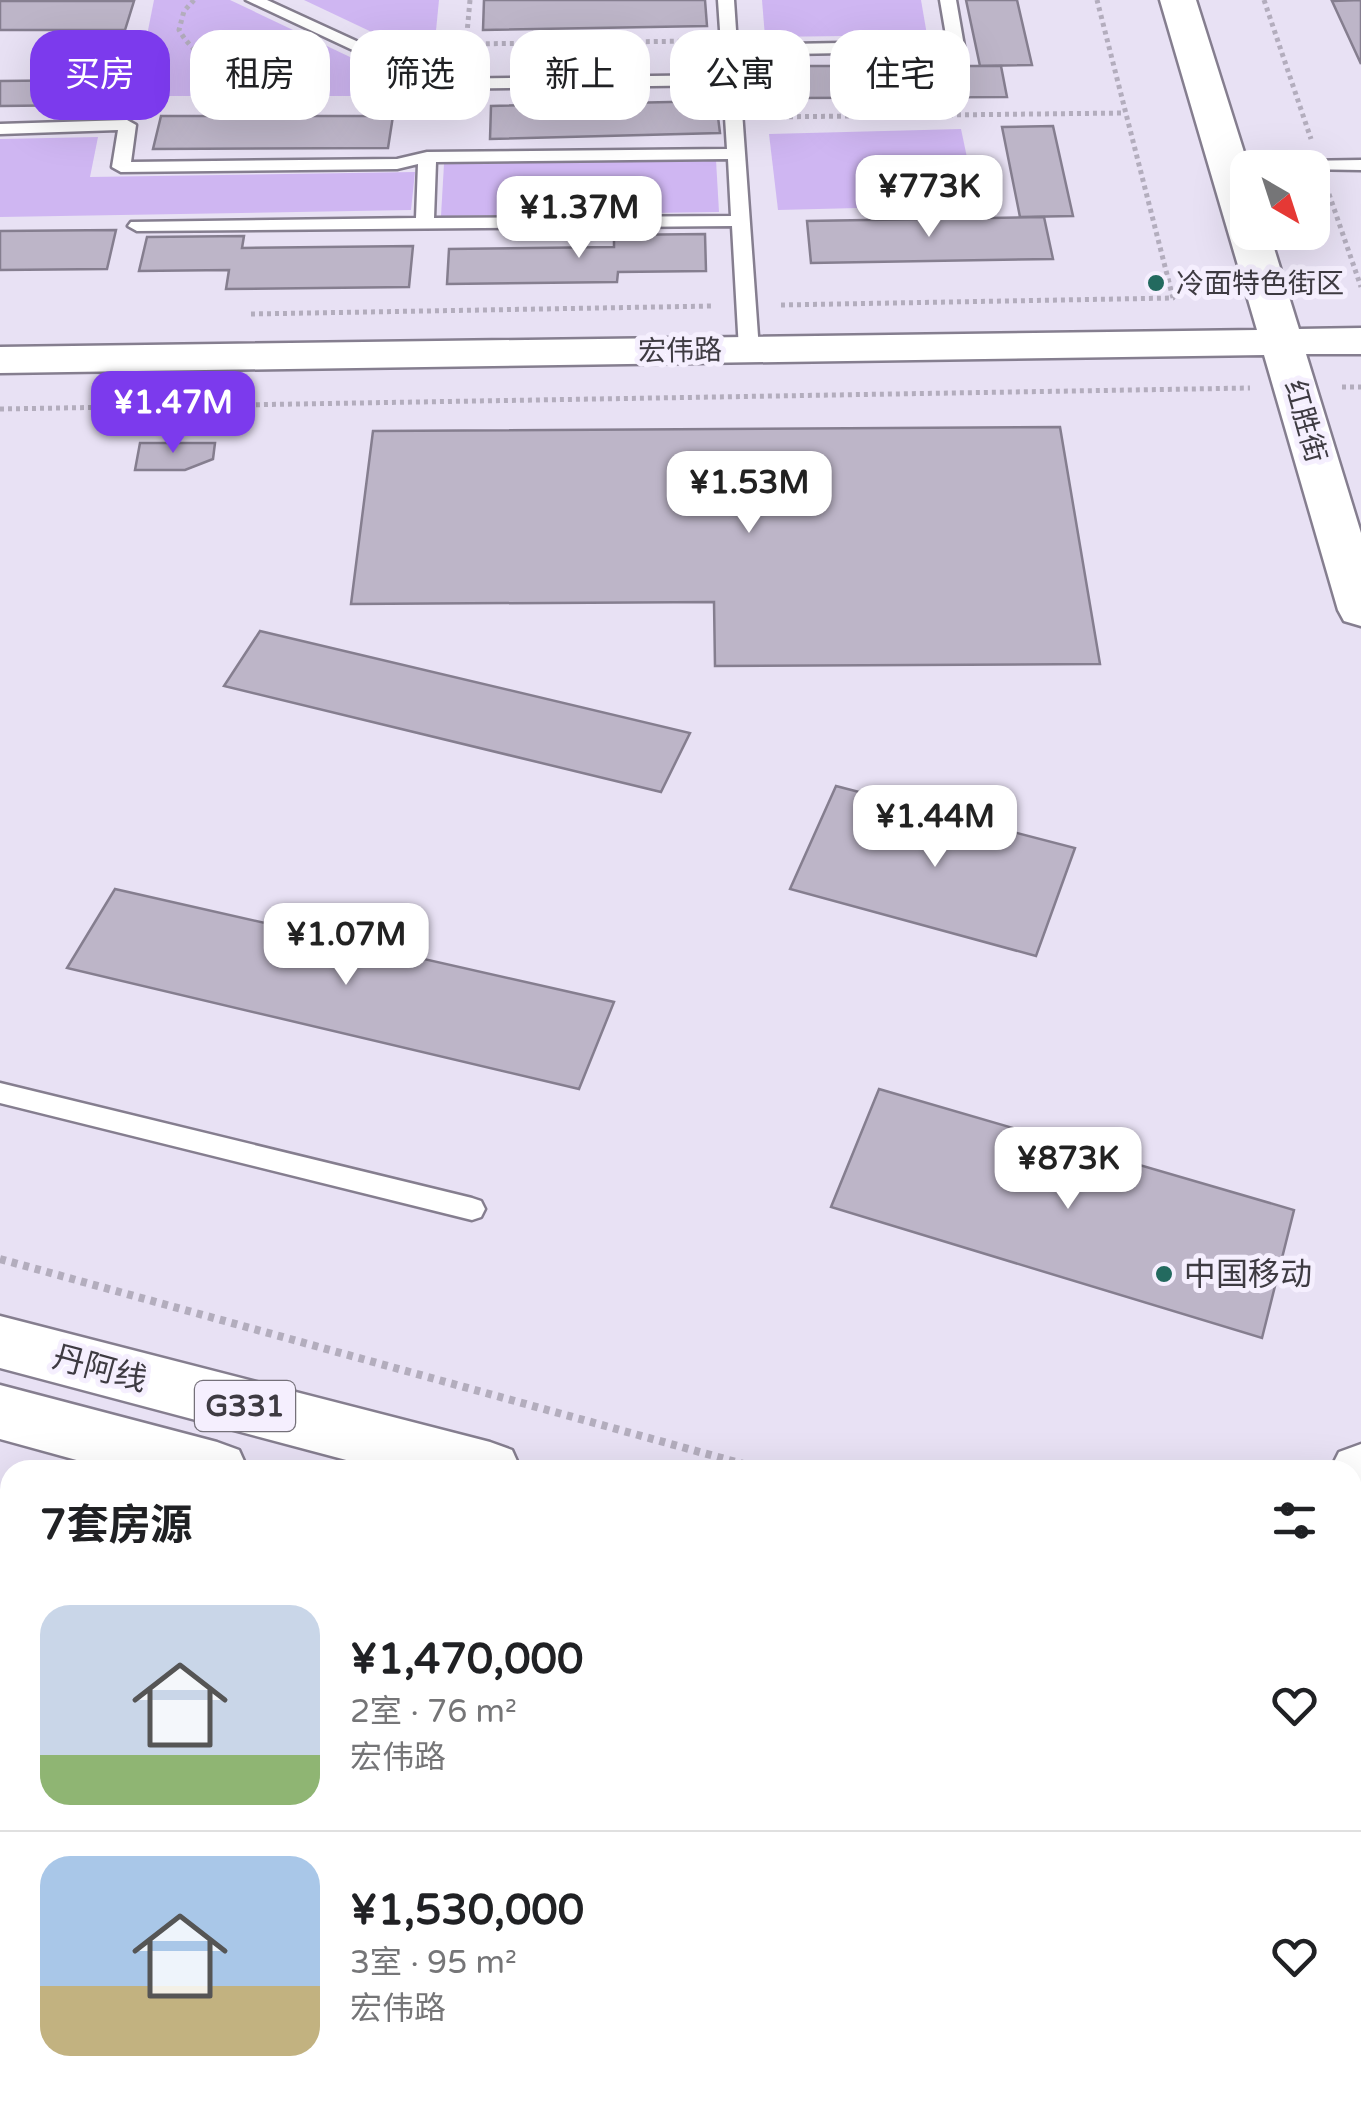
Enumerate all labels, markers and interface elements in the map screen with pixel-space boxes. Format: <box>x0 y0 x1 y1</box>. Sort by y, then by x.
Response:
chip: 买房 <box>30 30 170 120</box>
chip: 租房 <box>190 30 330 120</box>
chip: 筛选 <box>350 30 490 120</box>
chip: 新上 <box>510 30 650 120</box>
chip: 公寓 <box>670 30 810 120</box>
chip: 住宅 <box>830 30 970 120</box>
north arrow <box>1230 150 1330 250</box>
map controls <box>1230 150 1330 250</box>
pin: ¥773K <box>859 155 999 240</box>
text: ¥773K <box>878 168 980 206</box>
pin: ¥1.37M <box>498 176 660 261</box>
text: ¥1.37M <box>519 189 639 227</box>
place label: 冷面特色街区 <box>1176 267 1344 301</box>
marker: 冷面特色街区 <box>1145 272 1167 294</box>
street label: 宏伟路 <box>638 333 722 369</box>
pin: ¥1.47M <box>92 371 254 456</box>
street label: 红胜街 <box>1277 376 1333 466</box>
text: ¥1.47M <box>113 384 233 422</box>
pin: ¥1.53M <box>668 451 830 536</box>
text: ¥1.53M <box>689 464 809 502</box>
pin: ¥1.44M <box>854 785 1016 870</box>
text: ¥1.44M <box>875 798 995 836</box>
pin: ¥1.07M <box>265 903 427 988</box>
text: ¥1.07M <box>286 916 406 954</box>
pin: ¥873K <box>998 1127 1138 1212</box>
text: ¥873K <box>1017 1140 1119 1178</box>
place label: 中国移动 <box>1184 1256 1312 1294</box>
marker: 中国移动 <box>1153 1263 1175 1285</box>
street label: 丹阿线 <box>48 1338 151 1400</box>
road number: G331 <box>195 1381 295 1431</box>
icon: filters <box>1267 1493 1322 1548</box>
text: 7套房源 <box>40 1500 192 1551</box>
text: ¥1,470,000 <box>350 1634 583 1685</box>
icon: home <box>120 1645 240 1765</box>
icon: heart <box>1267 1678 1322 1733</box>
text: 2室 · 76 m² <box>350 1693 517 1731</box>
text: 宏伟路 <box>350 1739 446 1777</box>
text: ¥1,530,000 <box>350 1885 584 1936</box>
icon: home <box>120 1896 240 2016</box>
icon: heart <box>1267 1929 1322 1984</box>
text: 3室 · 95 m² <box>350 1944 517 1982</box>
text: 宏伟路 <box>350 1990 446 2028</box>

